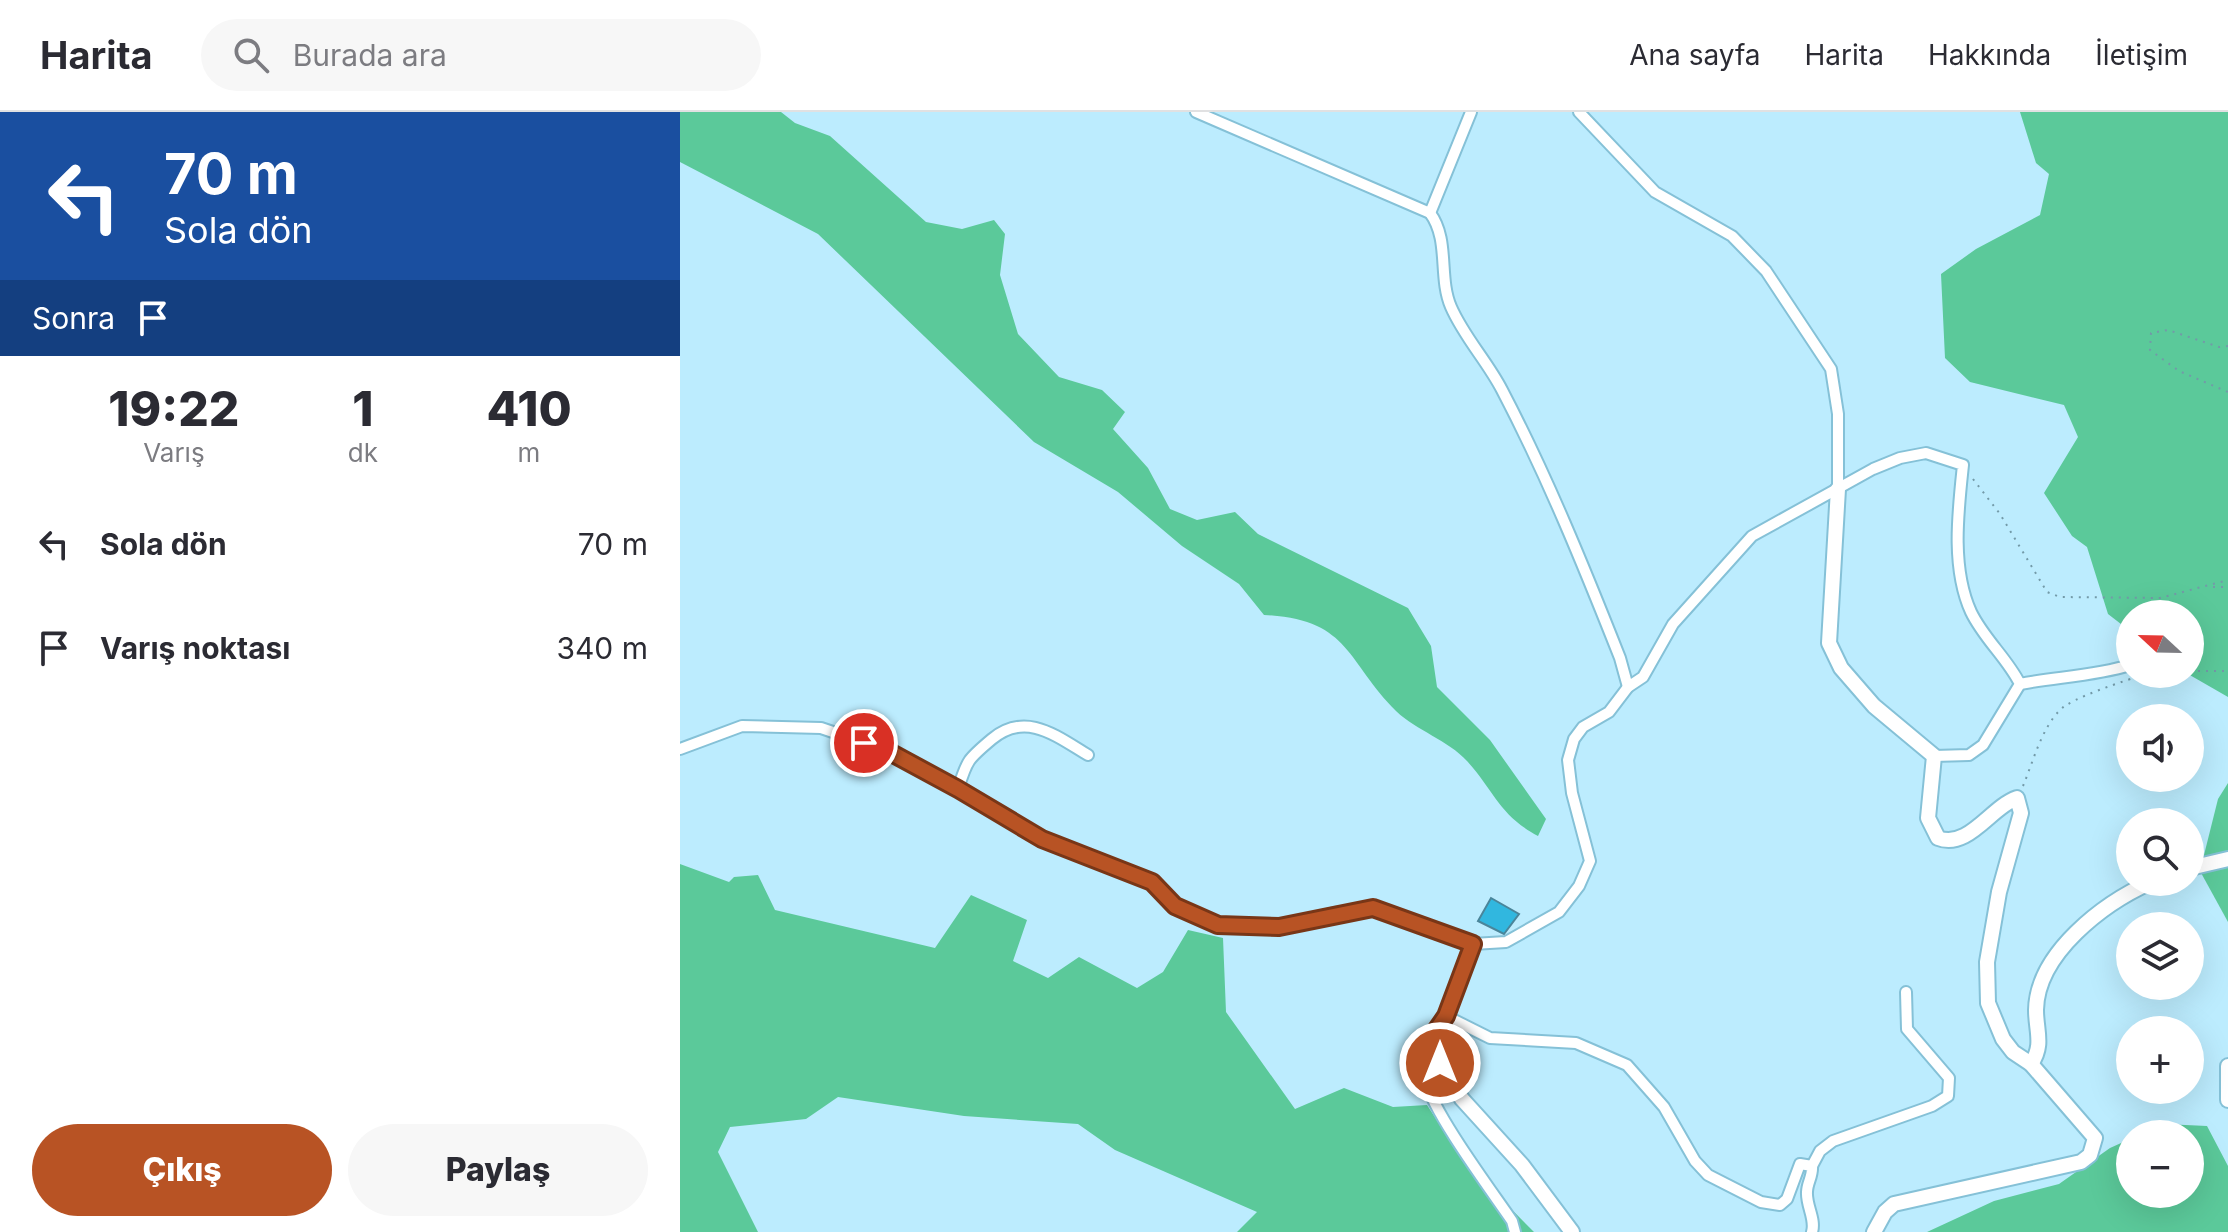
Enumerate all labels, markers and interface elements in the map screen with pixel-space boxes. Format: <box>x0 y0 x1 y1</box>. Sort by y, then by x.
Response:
search box <box>201 19 761 91</box>
text: Harita <box>40 32 153 78</box>
icon: search <box>229 33 273 77</box>
text: Burada ara <box>293 37 447 73</box>
text: Ana sayfa <box>1629 38 1761 72</box>
text: Harita <box>1805 38 1884 72</box>
text: Hakkında <box>1928 38 2051 72</box>
text: İletişim <box>2095 38 2188 72</box>
text: 70 m <box>164 140 298 208</box>
icon: left <box>32 144 136 248</box>
text: Sola dön <box>164 208 313 252</box>
icon: arrive <box>131 296 175 340</box>
text: Sonra <box>32 300 115 336</box>
text: 19:22 <box>108 379 239 438</box>
text: 1 <box>352 379 374 438</box>
text: 410 <box>486 379 572 438</box>
text: Varış <box>143 437 205 468</box>
text: dk <box>348 437 378 468</box>
text: m <box>518 437 540 468</box>
icon: left <box>32 522 76 566</box>
text: Sola dön <box>100 526 227 562</box>
text: 70 m <box>578 526 648 562</box>
north arrow <box>2116 600 2204 688</box>
map controls <box>2116 600 2204 1208</box>
icon: arrive <box>32 626 76 670</box>
text: Varış noktası <box>100 630 290 666</box>
text: 340 m <box>556 630 648 666</box>
button: sound <box>2116 704 2204 792</box>
pin <box>830 709 898 777</box>
icon: arrive <box>842 721 886 765</box>
button: search <box>2116 808 2204 896</box>
button: layers <box>2116 912 2204 1000</box>
button: + <box>2116 1016 2204 1104</box>
position arrow <box>1398 1021 1482 1105</box>
button: − <box>2116 1120 2204 1208</box>
button: Çıkış <box>32 1124 332 1216</box>
button: Paylaş <box>348 1124 648 1216</box>

